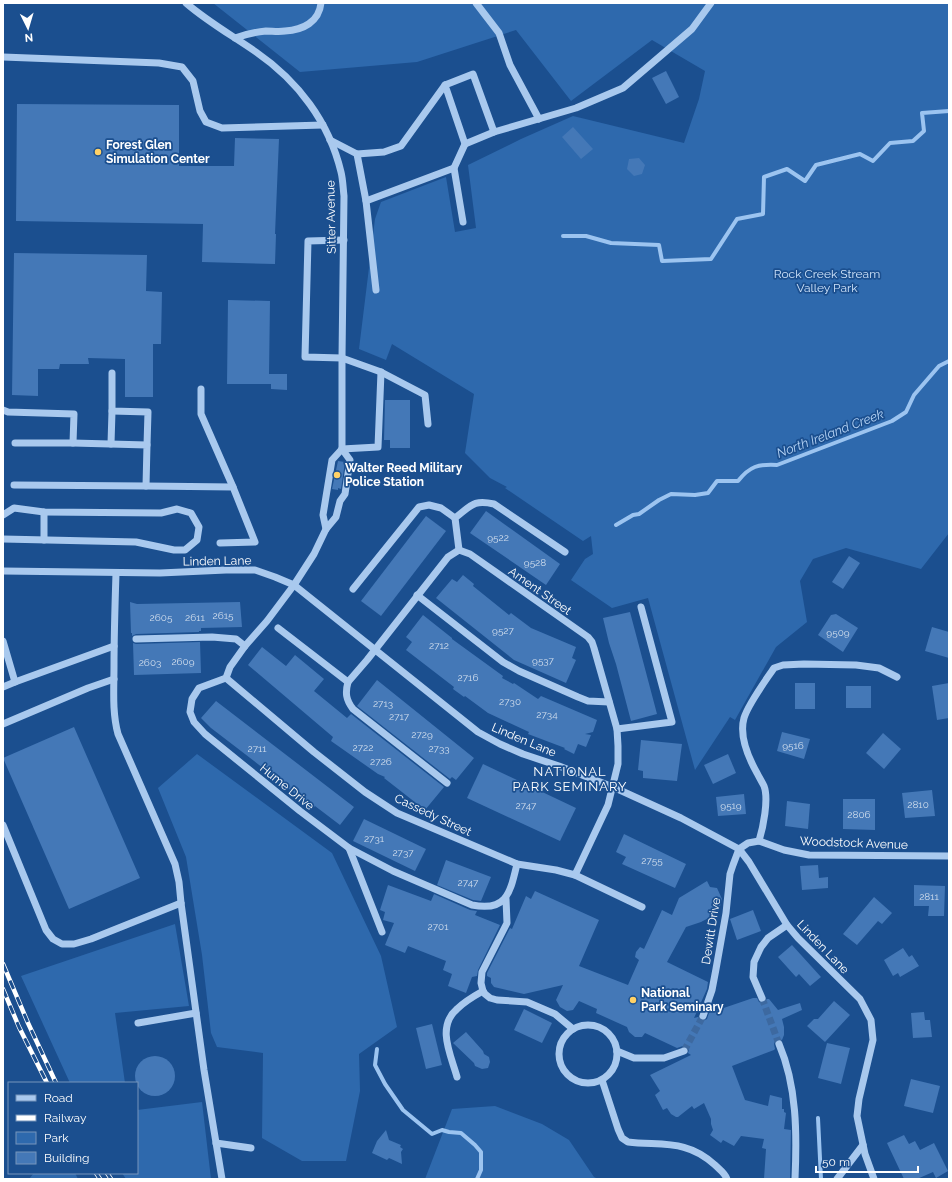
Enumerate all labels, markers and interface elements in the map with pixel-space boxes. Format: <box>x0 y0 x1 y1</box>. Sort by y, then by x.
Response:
north arrow <box>8 8 48 48</box>
text: N <box>24 31 34 44</box>
place label: Forest Glen Simulation Center <box>106 138 210 166</box>
marker: Forest Glen Simulation Center <box>93 147 103 157</box>
street label: Sitter Avenue <box>323 180 339 254</box>
park label: Rock Creek Stream Valley Park <box>774 267 880 295</box>
water label: North Ireland Creek <box>774 406 886 461</box>
place label: Walter Reed Military Police Station <box>345 461 463 489</box>
marker: Walter Reed Military Police Station <box>332 470 342 480</box>
house number: 9522 <box>487 532 509 543</box>
street label: Linden Lane <box>183 553 251 569</box>
house number: 9528 <box>524 557 546 568</box>
street label: Ament Street <box>506 564 574 618</box>
house number: 2615 <box>213 610 234 621</box>
house number: 2605 <box>150 612 173 623</box>
house number: 2611 <box>185 612 206 623</box>
house number: 9527 <box>492 625 515 636</box>
house number: 9509 <box>826 627 850 638</box>
house number: 2712 <box>429 640 449 651</box>
house number: 9537 <box>532 655 555 666</box>
house number: 2609 <box>171 656 195 667</box>
house number: 2603 <box>139 657 161 668</box>
house number: 2716 <box>458 672 478 683</box>
house number: 2730 <box>499 696 521 707</box>
house number: 2713 <box>373 698 393 709</box>
house number: 2734 <box>536 709 558 720</box>
house number: 2717 <box>389 711 410 722</box>
street label: Linden Lane <box>490 720 558 760</box>
house number: 2729 <box>411 729 433 740</box>
house number: 9516 <box>782 740 804 751</box>
house number: 2722 <box>353 742 373 753</box>
house number: 2711 <box>247 743 267 754</box>
house number: 2733 <box>428 743 450 754</box>
house number: 2726 <box>370 756 392 767</box>
street label: Hume Drive <box>257 761 317 813</box>
district label: NATIONAL PARK SEMINARY <box>512 764 628 794</box>
street label: Cassedy Street <box>392 791 474 839</box>
house number: 2810 <box>907 799 929 810</box>
house number: 2747 <box>516 800 537 811</box>
house number: 9519 <box>720 800 742 811</box>
house number: 2806 <box>847 809 871 820</box>
house number: 2731 <box>364 833 385 844</box>
street label: Woodstock Avenue <box>800 834 908 852</box>
house number: 2737 <box>392 847 414 858</box>
house number: 2755 <box>641 855 663 866</box>
house number: 2747 <box>458 877 479 888</box>
house number: 2811 <box>919 891 940 902</box>
street label: Dewitt Drive <box>699 897 723 965</box>
street label: Linden Lane <box>794 917 852 977</box>
house number: 2701 <box>428 921 449 932</box>
place label: National Park Seminary <box>641 986 724 1014</box>
marker: National Park Seminary <box>628 995 638 1005</box>
legend <box>8 1082 138 1174</box>
text: Road <box>44 1091 73 1105</box>
text: Railway <box>44 1111 87 1125</box>
text: Park <box>44 1131 69 1145</box>
scale bar <box>816 1148 918 1174</box>
text: Building <box>44 1151 90 1165</box>
text: 50 m <box>822 1155 850 1169</box>

